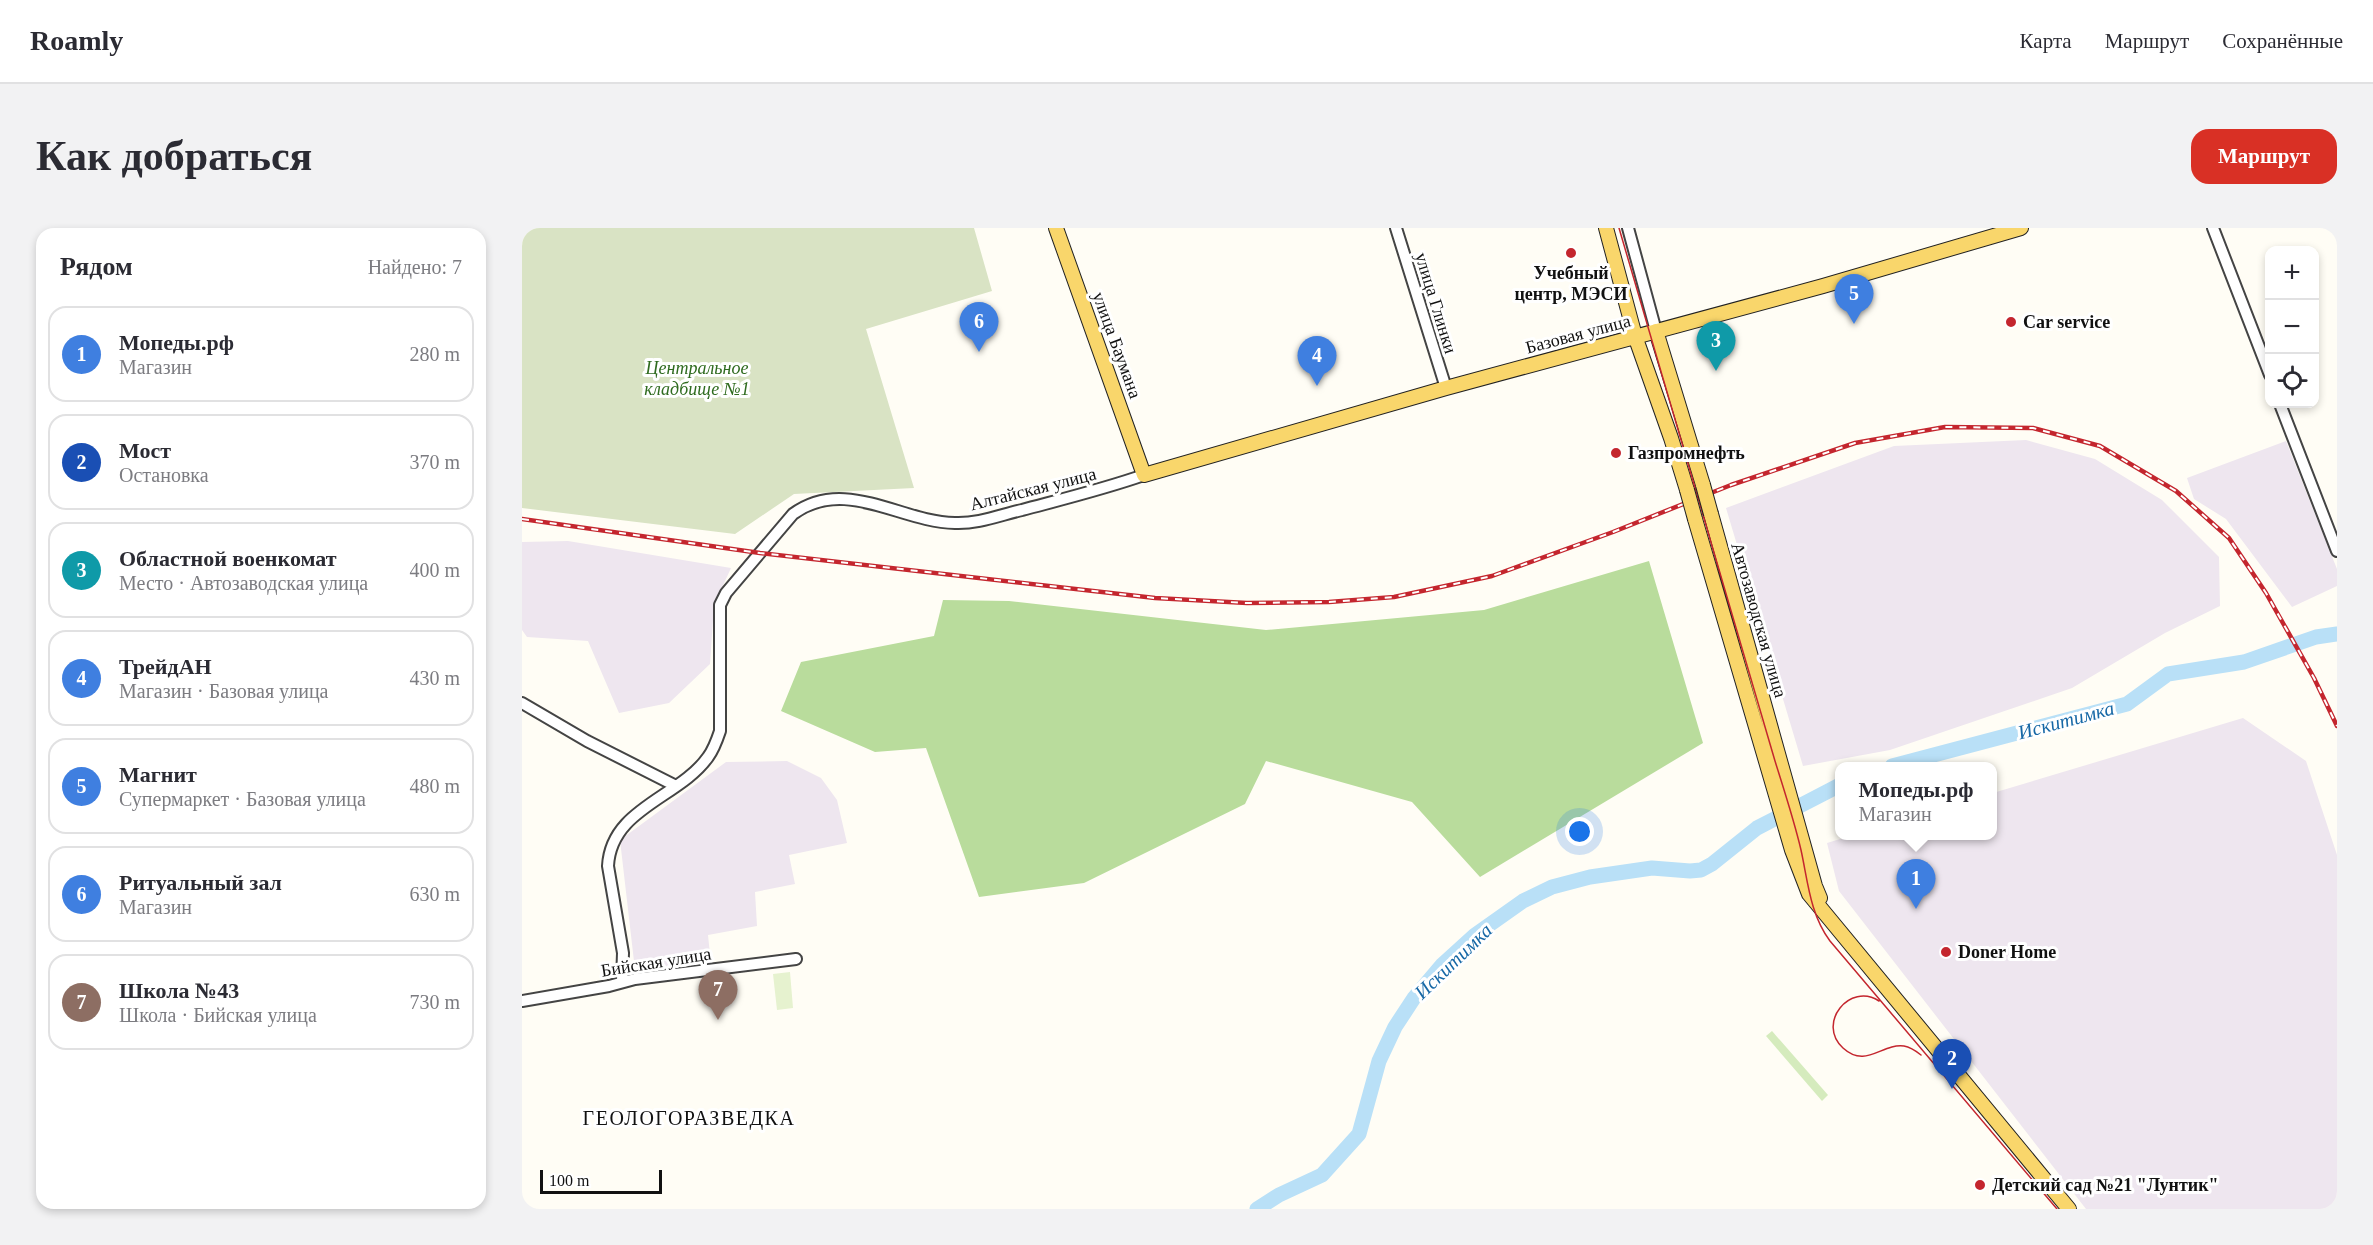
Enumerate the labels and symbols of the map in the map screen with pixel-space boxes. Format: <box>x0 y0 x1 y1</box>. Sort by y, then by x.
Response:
marker: Учебный центр, МЭСИ <box>1564 246 1578 260</box>
street label: улица Глинки <box>1411 250 1461 356</box>
place label: Учебный центр, МЭСИ <box>1514 263 1628 304</box>
pin: 5 <box>1834 274 1874 324</box>
street label: улица Баумана <box>1088 289 1146 401</box>
pin: 6 <box>960 302 998 352</box>
street label: Базовая улица <box>1523 310 1633 358</box>
place label: Car service <box>2023 312 2110 332</box>
marker: Car service <box>2004 315 2018 329</box>
pin: 3 <box>1696 322 1736 371</box>
pin: 4 <box>1298 336 1336 386</box>
park label: Центральное кладбище №1 <box>644 358 750 399</box>
place label: Газпромнефть <box>1628 443 1745 463</box>
marker: Газпромнефть <box>1609 446 1623 460</box>
street label: Алтайская улица <box>968 464 1098 514</box>
street label: Автозаводская улица <box>1727 540 1791 700</box>
water label: Искитимка <box>2014 697 2117 744</box>
your location <box>1565 817 1594 846</box>
pin: 1 <box>1896 860 1936 909</box>
water label: Искитимка <box>1409 919 1496 1004</box>
place label: Doner Home <box>1958 942 2056 962</box>
street label: Бийская улица <box>599 943 713 981</box>
marker: Doner Home <box>1939 945 1953 959</box>
pin: 7 <box>698 970 738 1020</box>
pin: 2 <box>1932 1040 1972 1089</box>
district label: ГЕОЛОГОРАЗВЕДКА <box>583 1107 795 1130</box>
scale bar <box>540 1167 662 1194</box>
place label: Детский сад №21 "Лунтик" <box>1992 1175 2219 1195</box>
marker: Детский сад №21 "Лунтик" <box>1973 1178 1987 1192</box>

